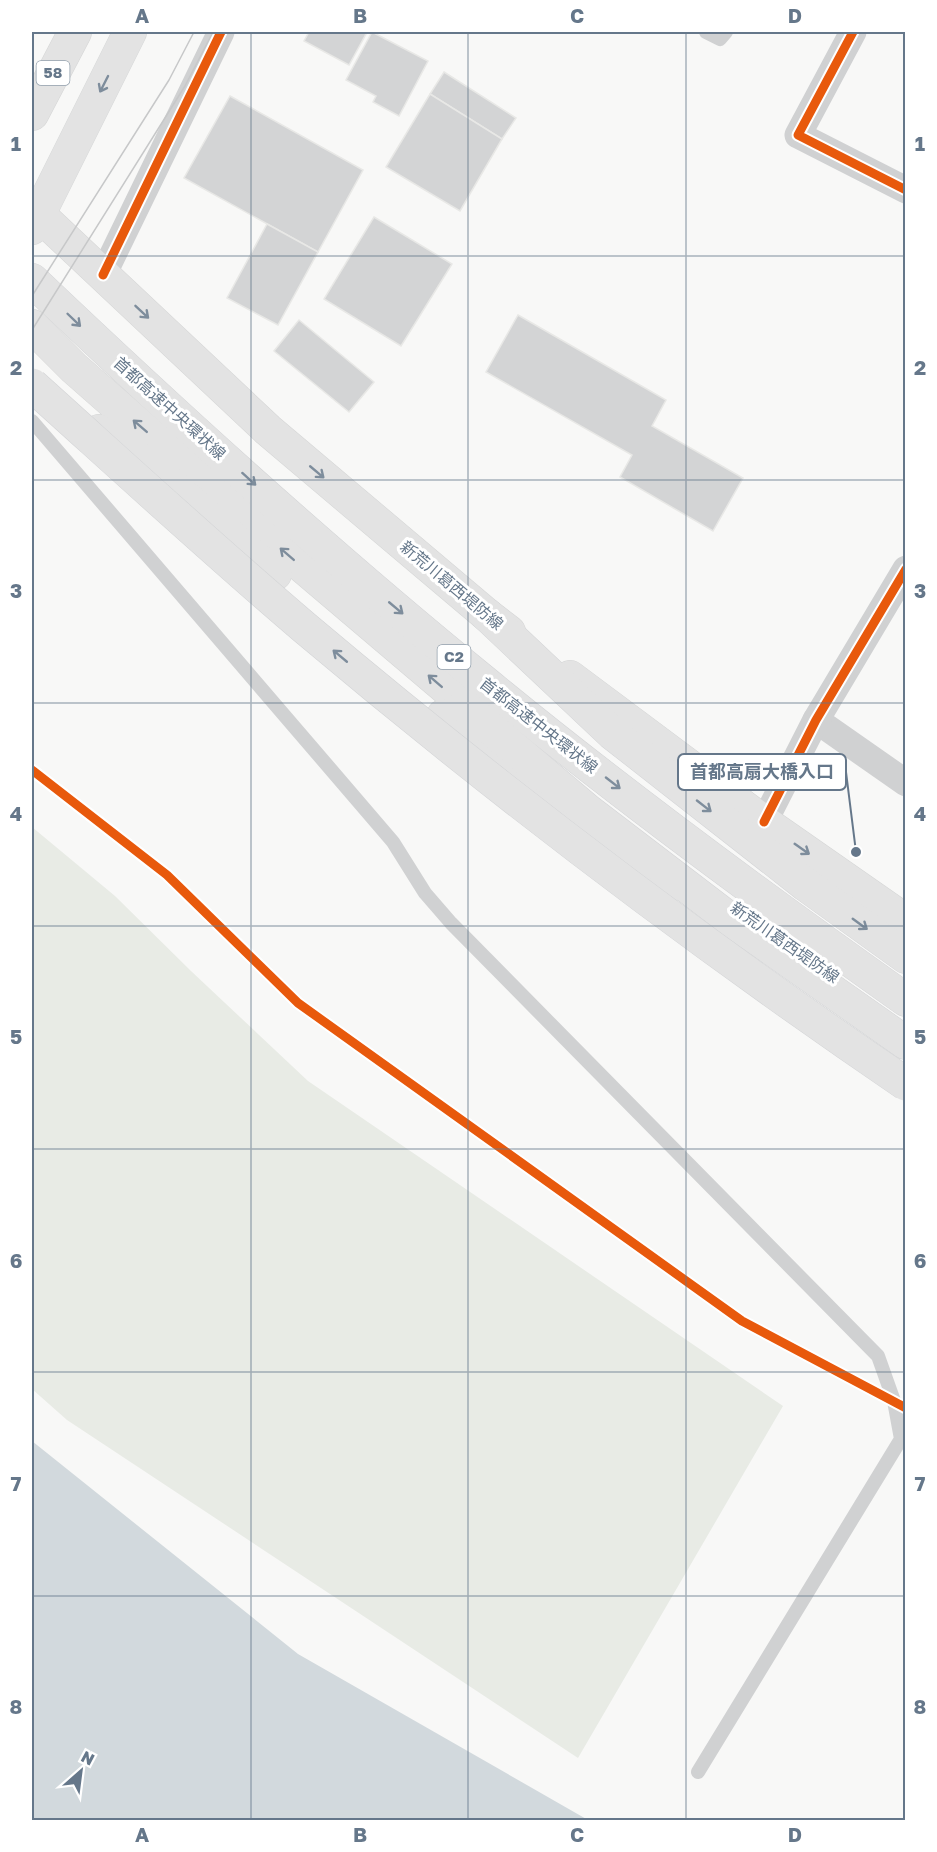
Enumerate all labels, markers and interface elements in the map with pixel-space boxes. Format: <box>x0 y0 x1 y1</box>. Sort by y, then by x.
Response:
text: A <box>135 3 149 27</box>
text: B <box>353 3 367 27</box>
text: C <box>570 3 584 27</box>
text: D <box>788 3 802 27</box>
road number: 58 <box>36 61 70 85</box>
one-way arrow <box>98 74 109 92</box>
text: 1 <box>11 131 21 155</box>
text: 1 <box>915 131 925 155</box>
one-way arrow <box>135 305 150 319</box>
one-way arrow <box>66 313 81 327</box>
street label: 首都高速中央環状線 <box>110 352 230 464</box>
text: 2 <box>10 355 22 379</box>
text: 2 <box>914 355 926 379</box>
one-way arrow <box>133 419 148 433</box>
one-way arrow <box>309 465 324 479</box>
one-way arrow <box>242 472 257 486</box>
street label: 新荒川葛西堤防線 <box>397 536 507 634</box>
one-way arrow <box>279 547 295 560</box>
text: 3 <box>10 578 22 602</box>
text: 3 <box>914 578 926 602</box>
one-way arrow <box>388 601 403 615</box>
road number: C2 <box>438 645 470 669</box>
one-way arrow <box>332 650 348 663</box>
street label: 首都高速中央環状線 <box>476 673 602 777</box>
one-way arrow <box>427 674 443 687</box>
callout: 首都高扇大橋入口 <box>678 754 846 790</box>
text: 首都高扇大橋入口 <box>690 760 834 782</box>
one-way arrow <box>605 777 621 790</box>
one-way arrow <box>696 800 712 813</box>
text: 4 <box>10 801 22 825</box>
text: 4 <box>914 801 926 825</box>
one-way arrow <box>794 843 810 855</box>
street label: 新荒川葛西堤防線 <box>727 897 843 987</box>
one-way arrow <box>851 917 867 930</box>
text: 5 <box>10 1024 22 1048</box>
text: 5 <box>914 1024 926 1048</box>
text: 6 <box>10 1248 22 1272</box>
text: 6 <box>914 1248 926 1272</box>
text: 7 <box>11 1471 22 1495</box>
text: 7 <box>915 1471 926 1495</box>
text: 8 <box>10 1694 22 1718</box>
text: 8 <box>914 1694 926 1718</box>
north arrow <box>51 1741 111 1801</box>
text: N <box>78 1746 98 1769</box>
text: A <box>135 1822 149 1846</box>
text: B <box>353 1822 367 1846</box>
text: C <box>570 1822 584 1846</box>
text: D <box>788 1822 802 1846</box>

